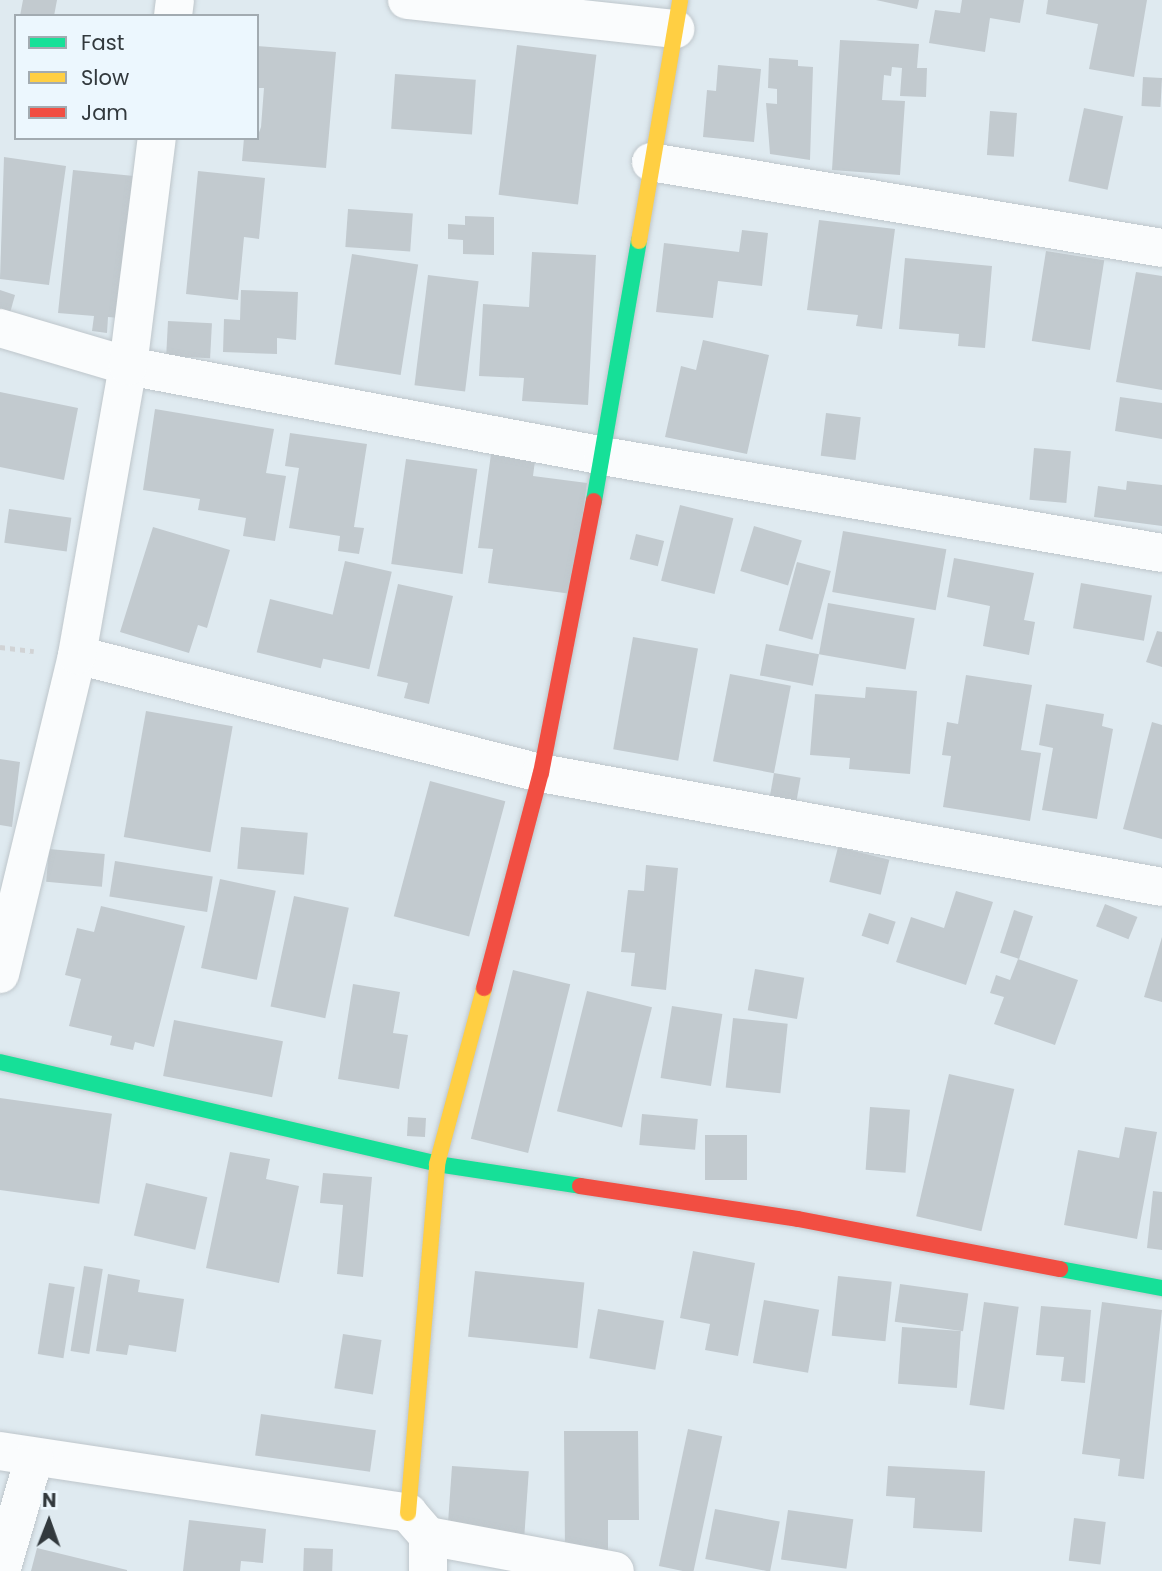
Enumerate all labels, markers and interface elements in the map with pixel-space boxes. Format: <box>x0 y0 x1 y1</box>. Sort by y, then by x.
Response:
legend <box>14 14 259 140</box>
text: Fast <box>81 28 124 57</box>
text: Slow <box>81 63 129 92</box>
text: Jam <box>81 98 128 127</box>
north arrow <box>14 1487 84 1557</box>
text: N <box>42 1487 57 1514</box>

